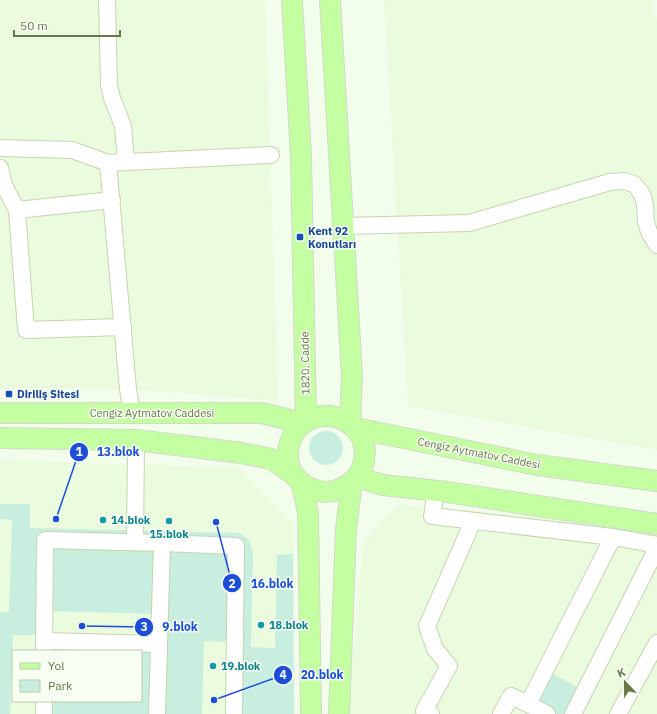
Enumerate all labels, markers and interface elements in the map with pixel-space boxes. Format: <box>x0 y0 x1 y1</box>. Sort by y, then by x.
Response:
scale bar <box>14 12 120 38</box>
text: 50 m <box>20 18 48 33</box>
place label: Kent 92 Konutları <box>308 224 356 251</box>
marker: Kent 92 Konutları <box>295 232 305 242</box>
street label: 1820. Cadde <box>297 331 313 395</box>
place label: Diriliş Sitesi <box>17 387 79 401</box>
marker: Diriliş Sitesi <box>4 389 14 399</box>
street label: Cengiz Aytmatov Caddesi <box>90 406 214 420</box>
street label: Cengiz Aytmatov Caddesi <box>417 434 541 472</box>
callout: 13.blok <box>69 440 147 464</box>
text: 1 <box>75 444 83 459</box>
text: 13.blok <box>97 444 139 459</box>
place label: 14.blok <box>111 513 151 527</box>
marker: 14.blok <box>98 515 108 525</box>
marker: 15.blok <box>164 516 174 526</box>
place label: 15.blok <box>149 527 189 541</box>
callout: 16.blok <box>222 571 301 595</box>
text: 2 <box>228 576 236 591</box>
text: 16.blok <box>251 576 293 591</box>
callout: 9.blok <box>134 615 206 639</box>
place label: 18.blok <box>269 618 309 632</box>
text: 3 <box>140 619 148 634</box>
text: 9.blok <box>162 619 198 634</box>
marker: 18.blok <box>256 620 266 630</box>
legend <box>12 650 142 702</box>
text: Yol <box>48 658 65 673</box>
place label: 19.blok <box>221 659 261 673</box>
marker: 19.blok <box>208 661 218 671</box>
north arrow <box>605 662 645 702</box>
callout: 20.blok <box>273 663 351 687</box>
text: K <box>615 665 628 681</box>
text: 4 <box>279 667 287 682</box>
text: 20.blok <box>301 667 343 682</box>
text: Park <box>48 678 73 693</box>

